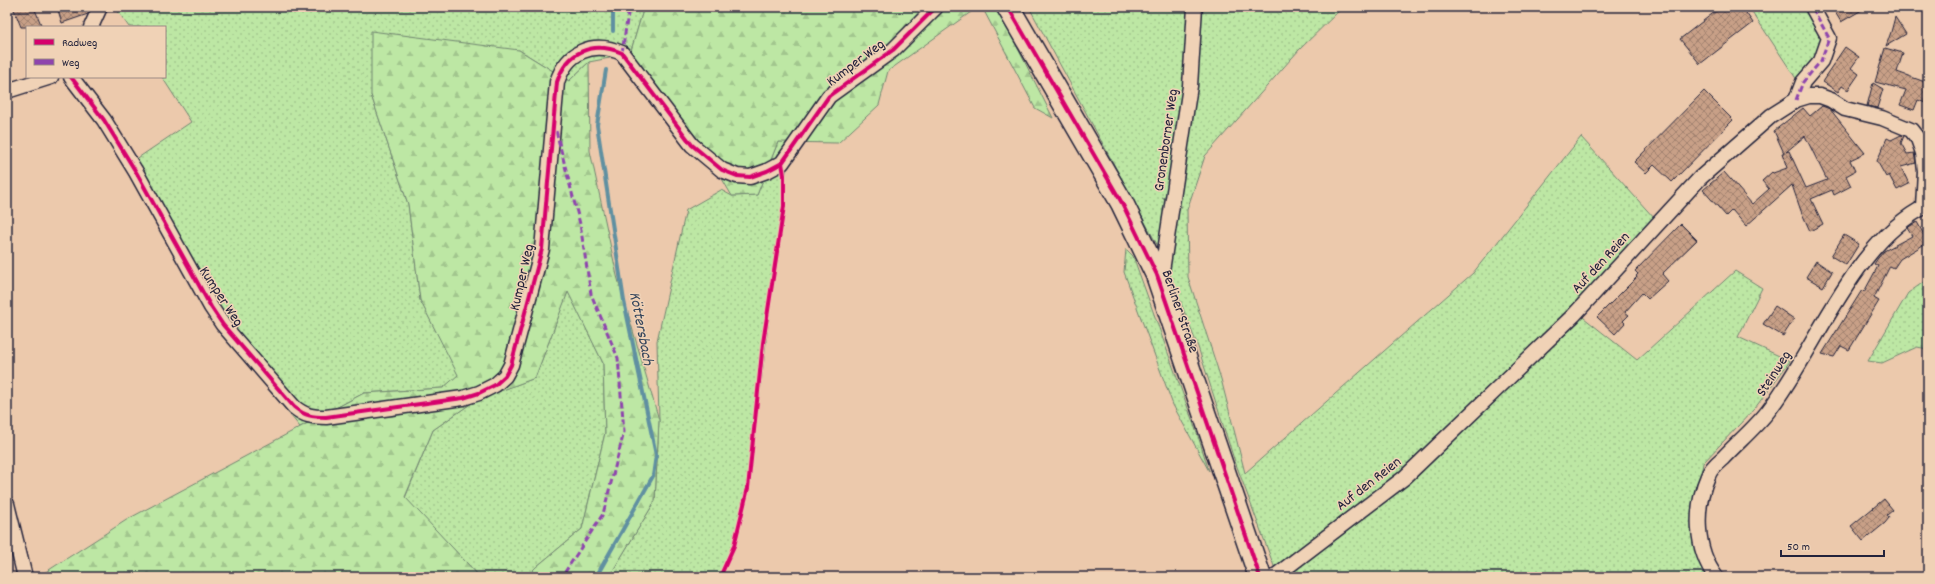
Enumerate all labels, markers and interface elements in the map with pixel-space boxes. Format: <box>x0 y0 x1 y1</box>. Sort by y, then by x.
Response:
legend <box>26 26 166 78</box>
street label: Kumper Weg <box>822 34 890 93</box>
text: Radweg <box>62 35 97 52</box>
text: Weg <box>62 55 79 72</box>
street label: Gronenborner Weg <box>1149 88 1185 193</box>
street label: Auf den Reien <box>1567 227 1636 299</box>
street label: Kumper Weg <box>505 242 541 313</box>
street label: Kumper Weg <box>193 263 248 332</box>
street label: Berliner Straße <box>1155 267 1204 357</box>
water label: Köttersbach <box>622 290 659 368</box>
street label: Steinweg <box>1751 347 1798 402</box>
street label: Auf den Reien <box>1332 452 1407 517</box>
scale bar <box>1781 532 1884 558</box>
text: 50 m <box>1787 539 1810 556</box>

